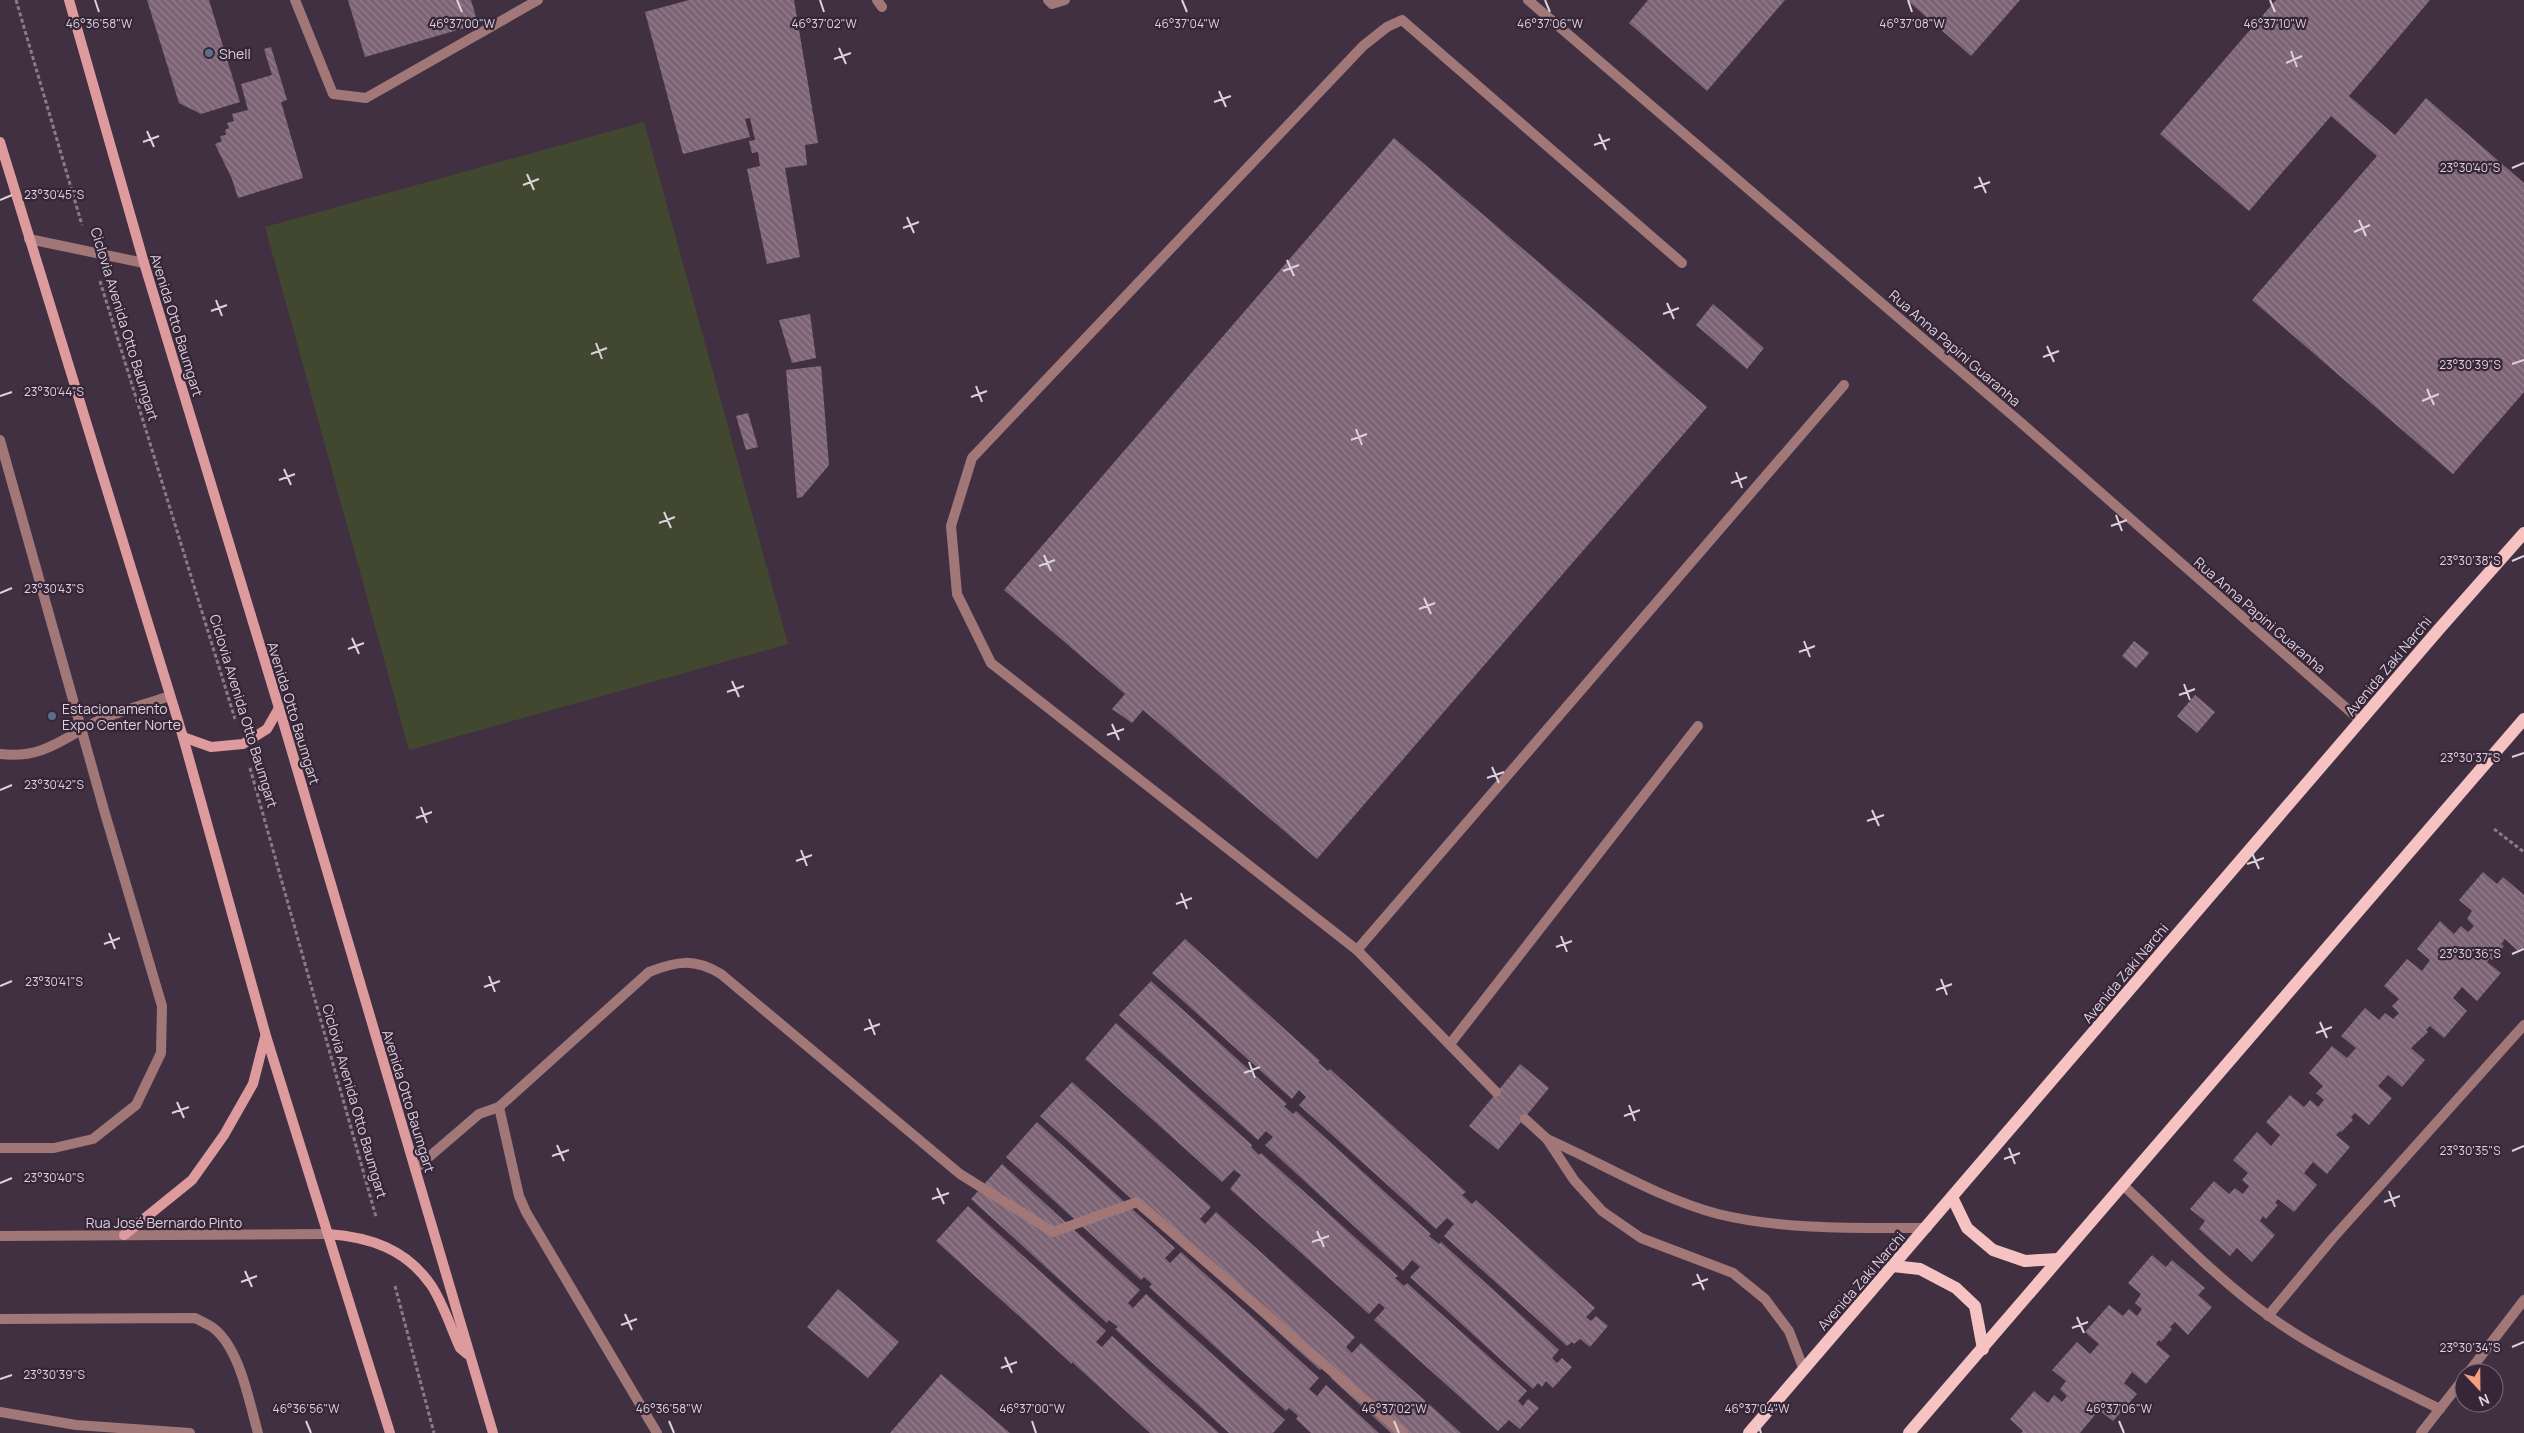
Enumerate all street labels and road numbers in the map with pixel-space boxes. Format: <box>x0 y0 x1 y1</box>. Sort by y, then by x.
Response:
street label: Ciclovia Avenida Otto Baumgart <box>86 225 164 423</box>
street label: Avenida Otto Baumgart <box>146 251 208 399</box>
street label: Rua Anna Papini Guaranha <box>1885 286 2025 410</box>
street label: Rua Anna Papini Guaranha <box>2190 553 2330 677</box>
street label: Ciclovia Avenida Otto Baumgart <box>205 612 283 810</box>
street label: Avenida Zaki Narchi <box>2341 612 2435 720</box>
street label: Avenida Otto Baumgart <box>263 639 325 787</box>
street label: Avenida Zaki Narchi <box>2078 919 2172 1027</box>
street label: Ciclovia Avenida Otto Baumgart <box>318 1002 392 1201</box>
street label: Avenida Otto Baumgart <box>378 1027 440 1175</box>
street label: Rua José Bernardo Pinto <box>86 1213 242 1232</box>
street label: Avenida Zaki Narchi <box>1813 1228 1909 1334</box>

